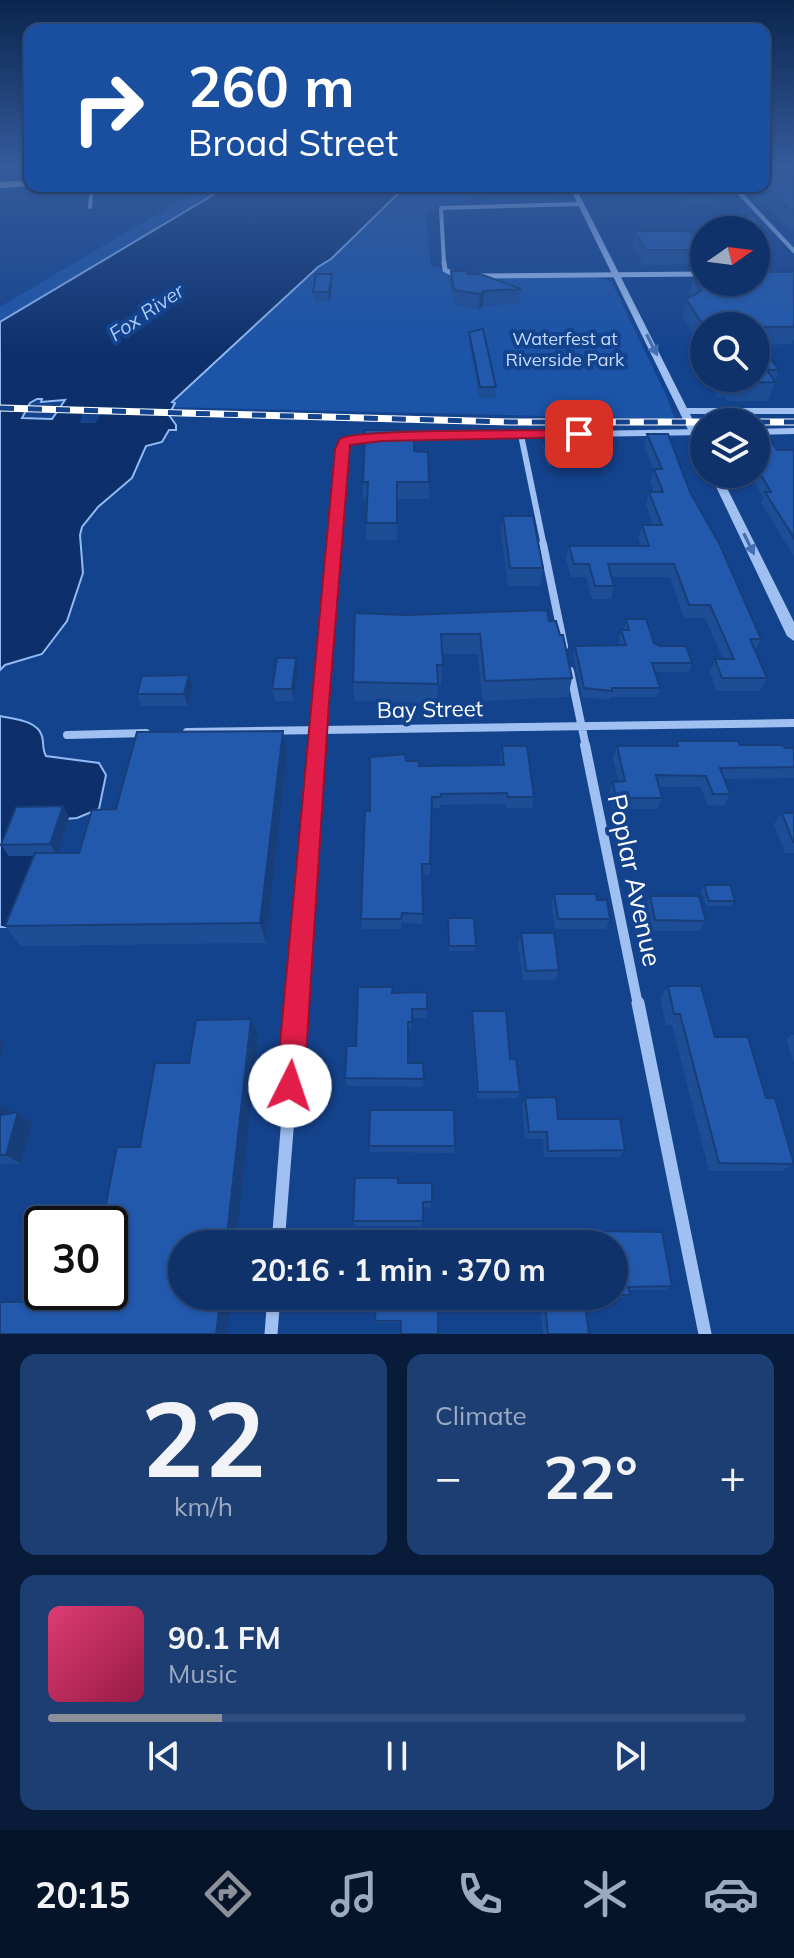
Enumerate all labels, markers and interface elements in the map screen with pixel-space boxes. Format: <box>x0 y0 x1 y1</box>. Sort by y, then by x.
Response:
text: 260 m <box>188 51 355 121</box>
icon: right <box>56 56 160 160</box>
text: Broad Street <box>188 120 398 165</box>
north arrow <box>690 216 770 296</box>
map controls <box>690 216 770 488</box>
water label: Fox River <box>104 277 189 346</box>
button: search <box>690 312 770 392</box>
park label: Waterfest at Riverside Park <box>506 327 625 371</box>
one-way arrow <box>645 334 659 357</box>
pin <box>545 400 613 468</box>
button: layers <box>690 408 770 488</box>
icon: arrive <box>557 412 601 456</box>
one-way arrow <box>742 532 756 556</box>
street label: Bay Street <box>377 694 484 724</box>
street label: Poplar Avenue <box>601 791 669 969</box>
position arrow <box>248 1044 332 1128</box>
speed limit sign: 30 <box>24 1206 128 1310</box>
text: 20:16 · 1 min · 370 m <box>250 1251 546 1289</box>
text: 22 <box>141 1372 266 1503</box>
text: Climate <box>435 1399 527 1432</box>
text: 22° <box>543 1439 638 1514</box>
text: − <box>435 1449 461 1504</box>
text: + <box>720 1449 746 1504</box>
text: km/h <box>174 1490 233 1523</box>
text: 90.1 FM <box>168 1619 281 1657</box>
text: Music <box>168 1657 237 1690</box>
icon: previous <box>142 1734 186 1778</box>
icon: pause <box>375 1734 419 1778</box>
icon: next <box>608 1734 652 1778</box>
icon: directions <box>200 1866 256 1922</box>
icon: music <box>326 1866 382 1922</box>
icon: phone <box>452 1866 508 1922</box>
icon: climate <box>577 1866 633 1922</box>
icon: car <box>703 1866 759 1922</box>
text: 20:15 <box>35 1872 130 1917</box>

